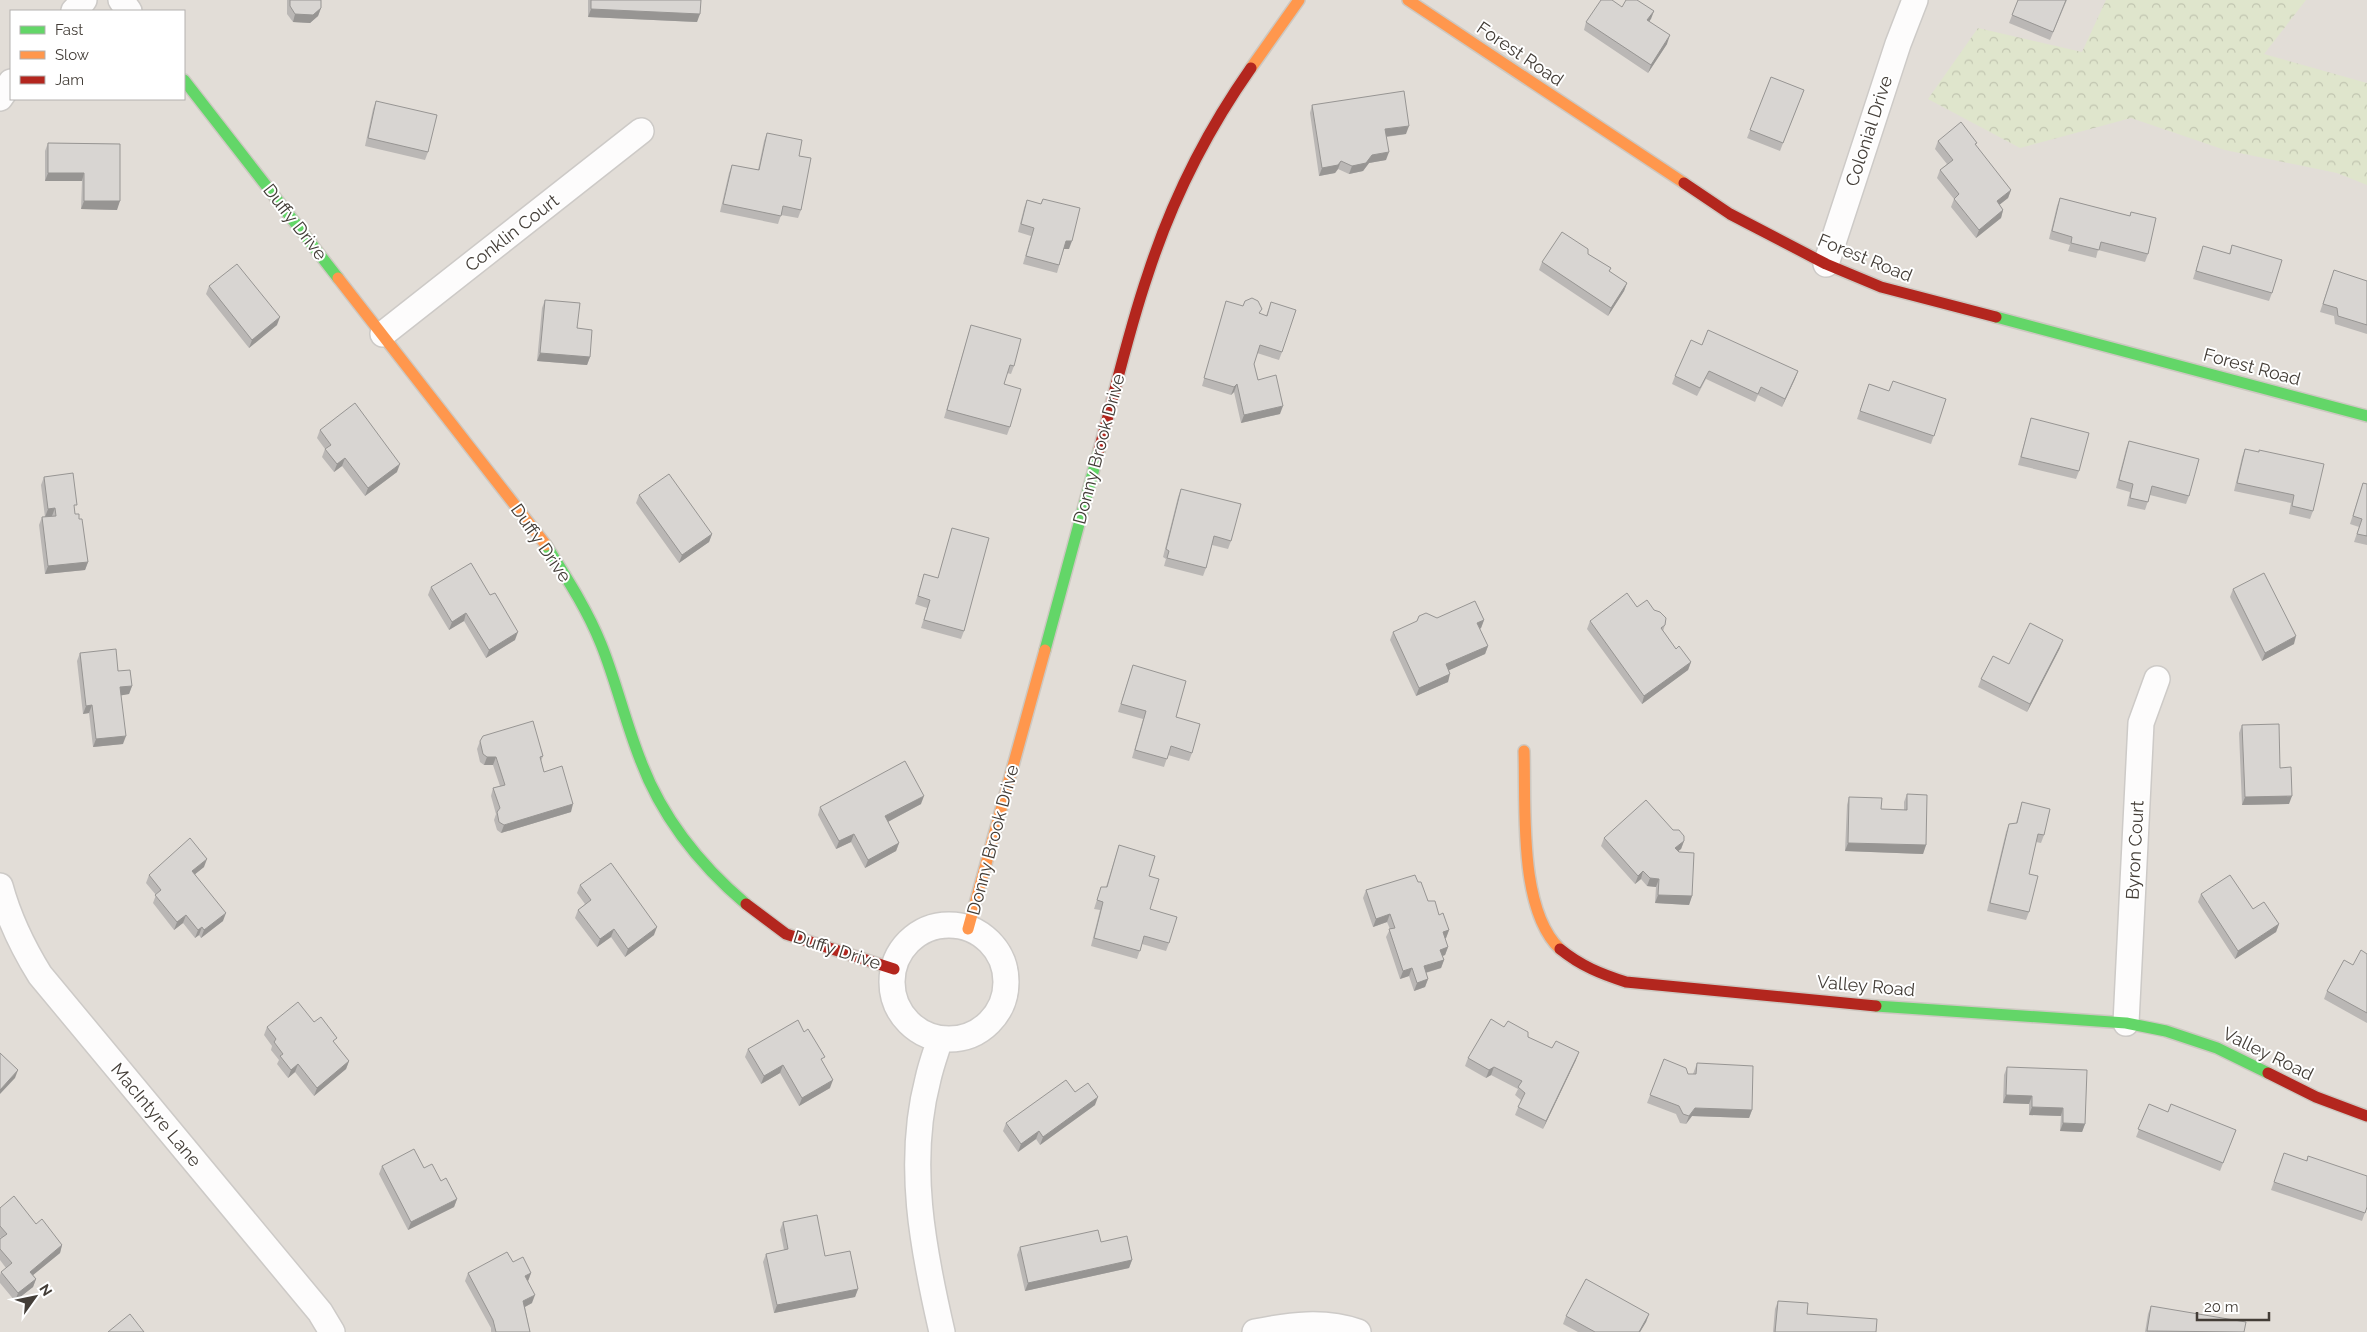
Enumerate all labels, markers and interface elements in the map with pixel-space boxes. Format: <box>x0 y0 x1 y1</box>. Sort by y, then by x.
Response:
legend <box>10 10 185 100</box>
street label: Forest Road <box>1473 17 1568 90</box>
text: Fast <box>55 21 83 39</box>
text: Slow <box>55 46 89 64</box>
text: Jam <box>55 71 84 89</box>
street label: Colonial Drive <box>1841 73 1896 189</box>
street label: Duffy Drive <box>259 179 332 264</box>
street label: Conklin Court <box>461 190 563 276</box>
street label: Forest Road <box>1815 229 1915 286</box>
street label: Forest Road <box>2201 343 2303 390</box>
street label: Donny Brook Drive <box>1068 371 1129 526</box>
street label: Duffy Drive <box>507 499 576 586</box>
street label: Donny Brook Drive <box>962 762 1023 917</box>
street label: Byron Court <box>2121 800 2148 900</box>
street label: Duffy Drive <box>791 925 884 974</box>
street label: Valley Road <box>1816 971 1916 1000</box>
street label: Valley Road <box>2219 1023 2317 1085</box>
street label: MacIntyre Lane <box>107 1059 206 1171</box>
north arrow <box>10 1272 60 1322</box>
text: N <box>36 1281 56 1299</box>
scale bar <box>2197 1290 2270 1322</box>
text: 20 m <box>2204 1298 2239 1316</box>

